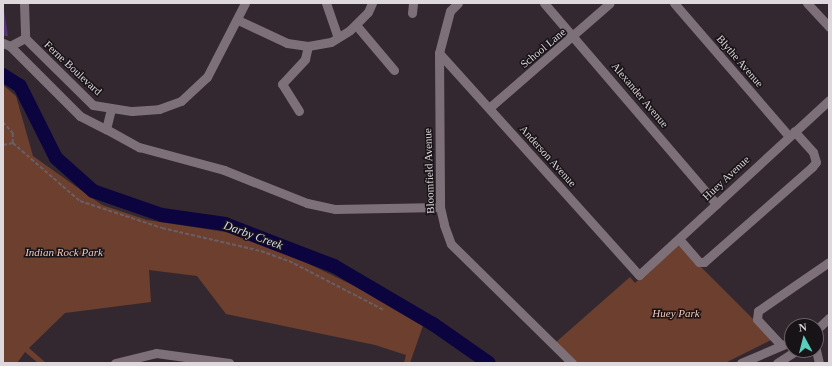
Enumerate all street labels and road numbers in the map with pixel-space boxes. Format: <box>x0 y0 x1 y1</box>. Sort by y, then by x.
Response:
street label: School Lane <box>518 25 568 71</box>
street label: Blythe Avenue <box>714 32 766 90</box>
street label: Ferne Boulevard <box>42 38 104 98</box>
street label: Alexander Avenue <box>609 59 671 131</box>
street label: Anderson Avenue <box>517 122 579 190</box>
street label: Bloomfield Avenue <box>421 128 437 214</box>
street label: Huey Avenue <box>700 153 752 203</box>

